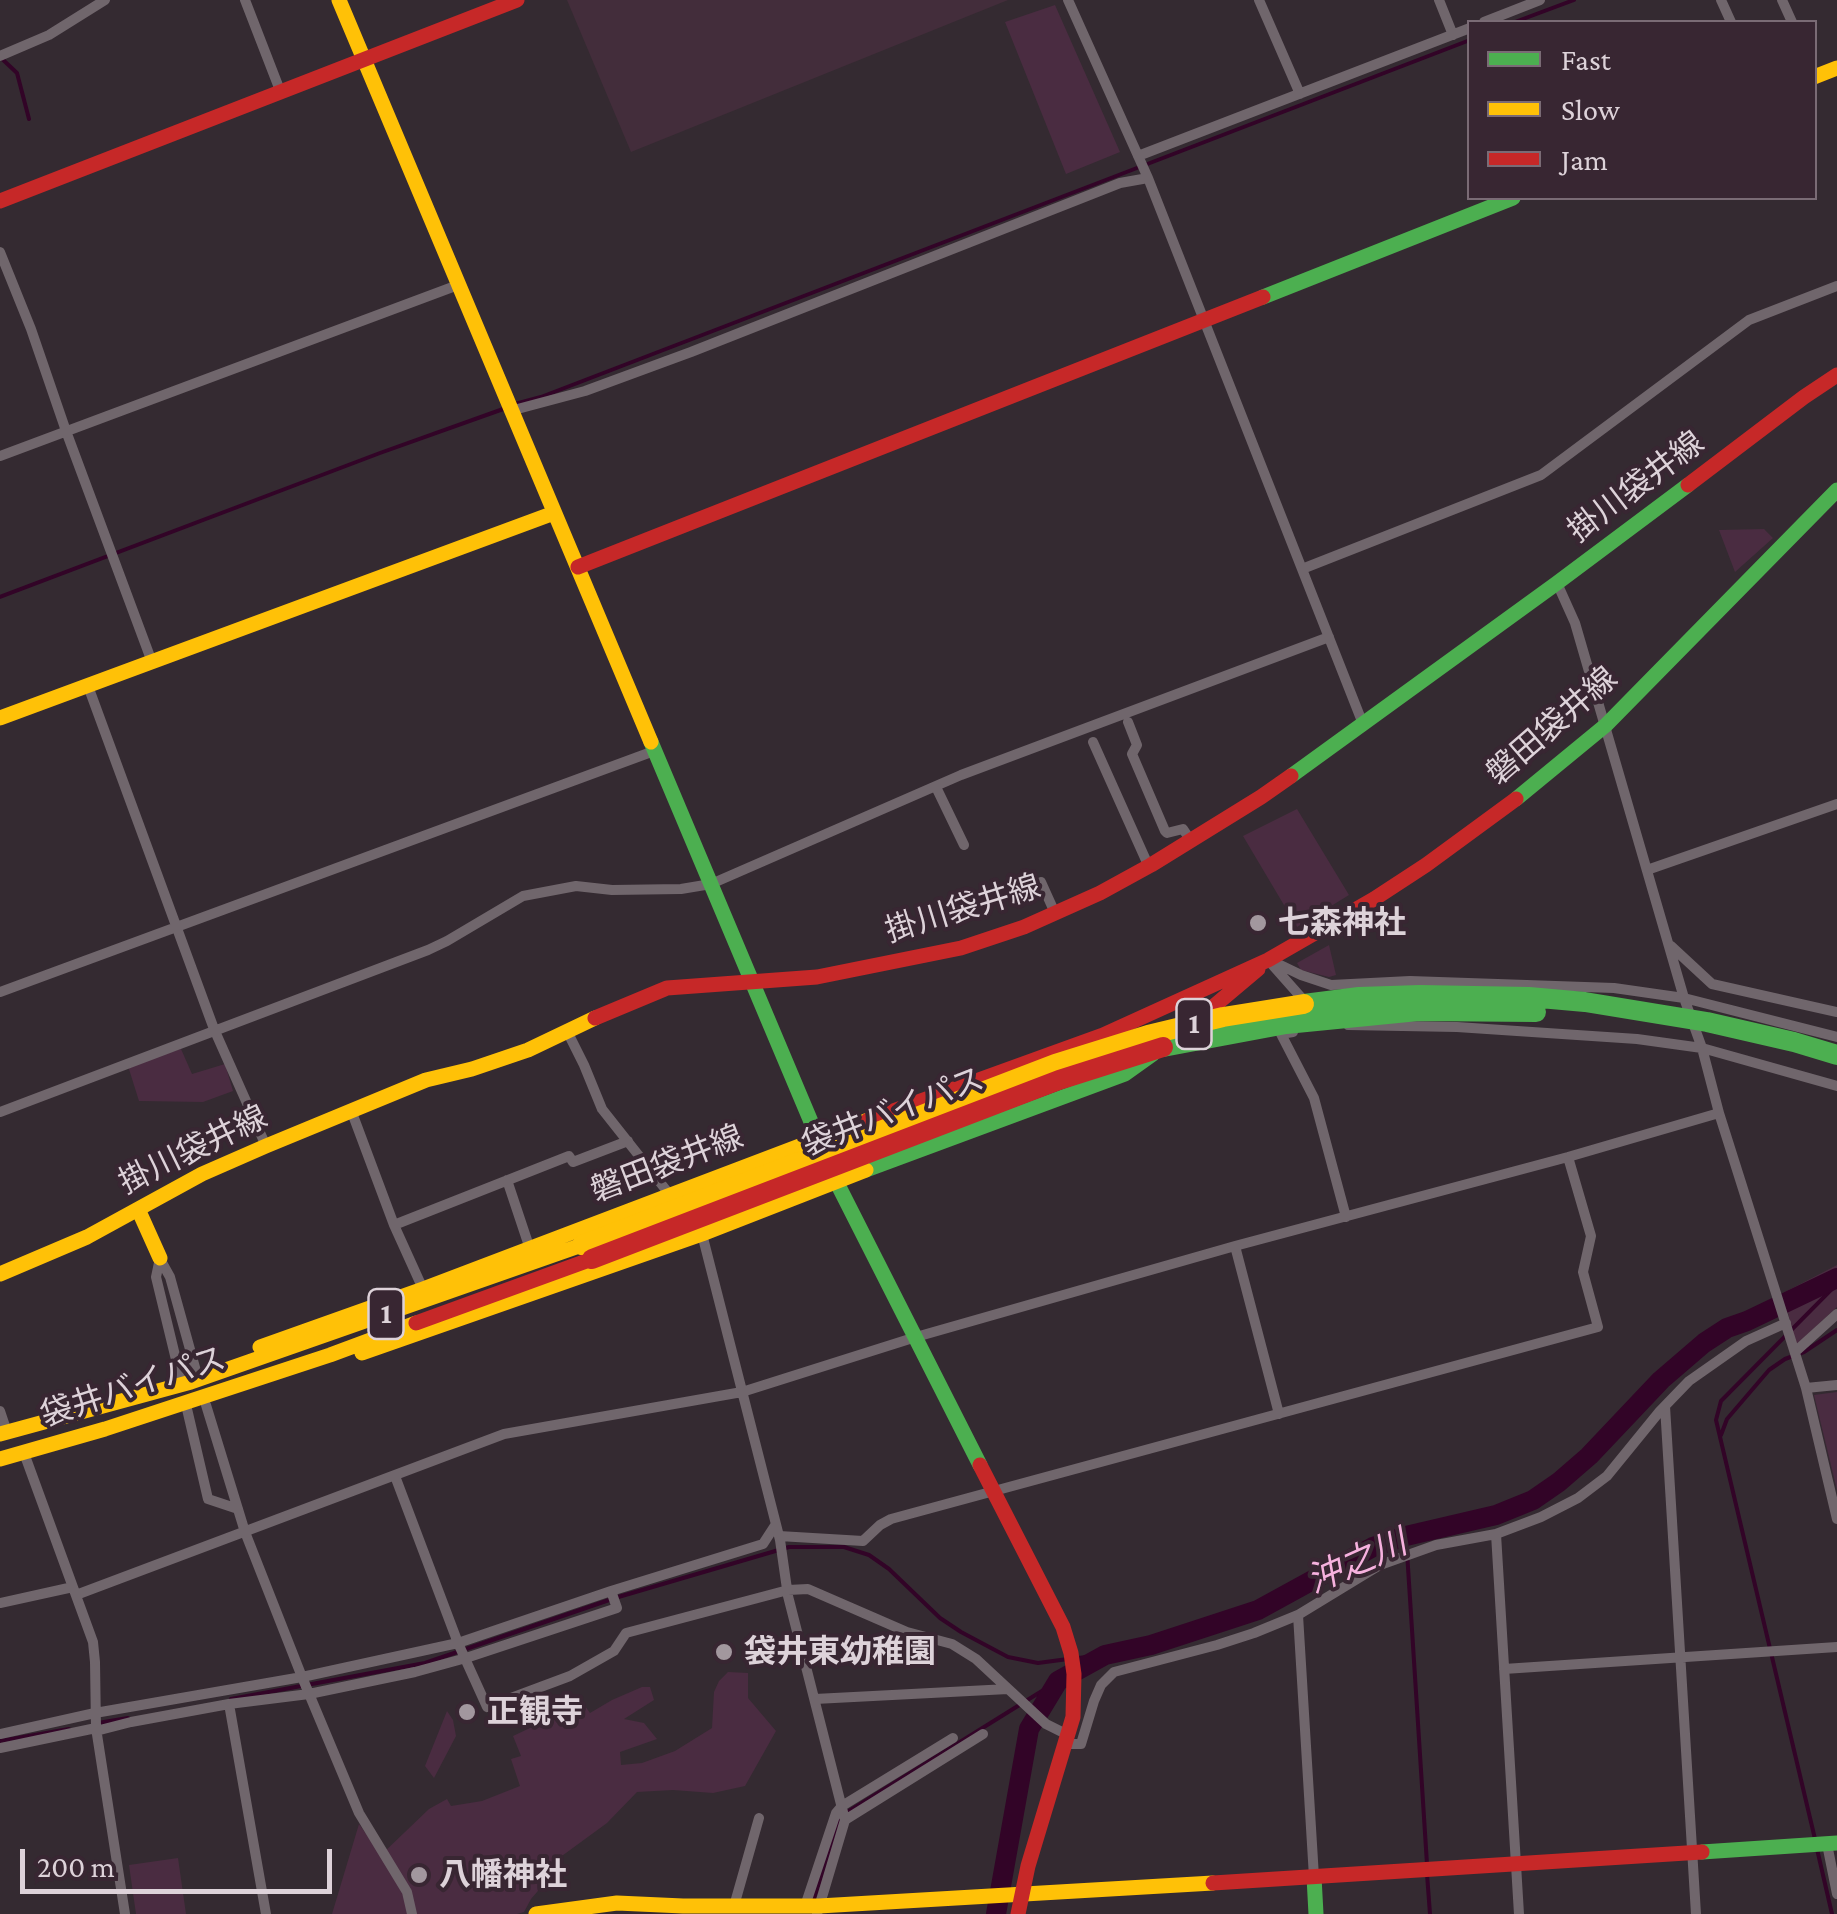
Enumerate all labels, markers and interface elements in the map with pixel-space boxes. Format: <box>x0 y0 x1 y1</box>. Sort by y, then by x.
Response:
legend <box>1467 20 1817 200</box>
text: Fast <box>1561 43 1611 76</box>
text: Slow <box>1561 93 1620 126</box>
text: Jam <box>1561 143 1608 176</box>
street label: 掛川袋井線 <box>1561 424 1711 550</box>
street label: 磐田袋井線 <box>1479 659 1625 793</box>
street label: 掛川袋井線 <box>881 867 1045 951</box>
place label: 七森神社 <box>1278 904 1406 942</box>
marker: 七森神社 <box>1247 912 1269 934</box>
road number: 1 <box>1176 999 1212 1049</box>
street label: 袋井バイパス <box>796 1060 990 1164</box>
street label: 掛川袋井線 <box>113 1098 273 1202</box>
street label: 磐田袋井線 <box>585 1117 749 1211</box>
road number: 1 <box>368 1289 404 1339</box>
street label: 袋井バイパス <box>36 1339 230 1435</box>
water label: 沖之川 <box>1300 1521 1414 1603</box>
place label: 袋井東幼稚園 <box>744 1633 936 1671</box>
marker: 袋井東幼稚園 <box>713 1641 735 1663</box>
place label: 正観寺 <box>487 1693 583 1731</box>
marker: 正観寺 <box>456 1701 478 1723</box>
scale bar <box>25 1829 338 1891</box>
text: 200 m <box>37 1850 115 1883</box>
place label: 八幡神社 <box>439 1856 567 1894</box>
marker: 八幡神社 <box>408 1864 430 1886</box>

